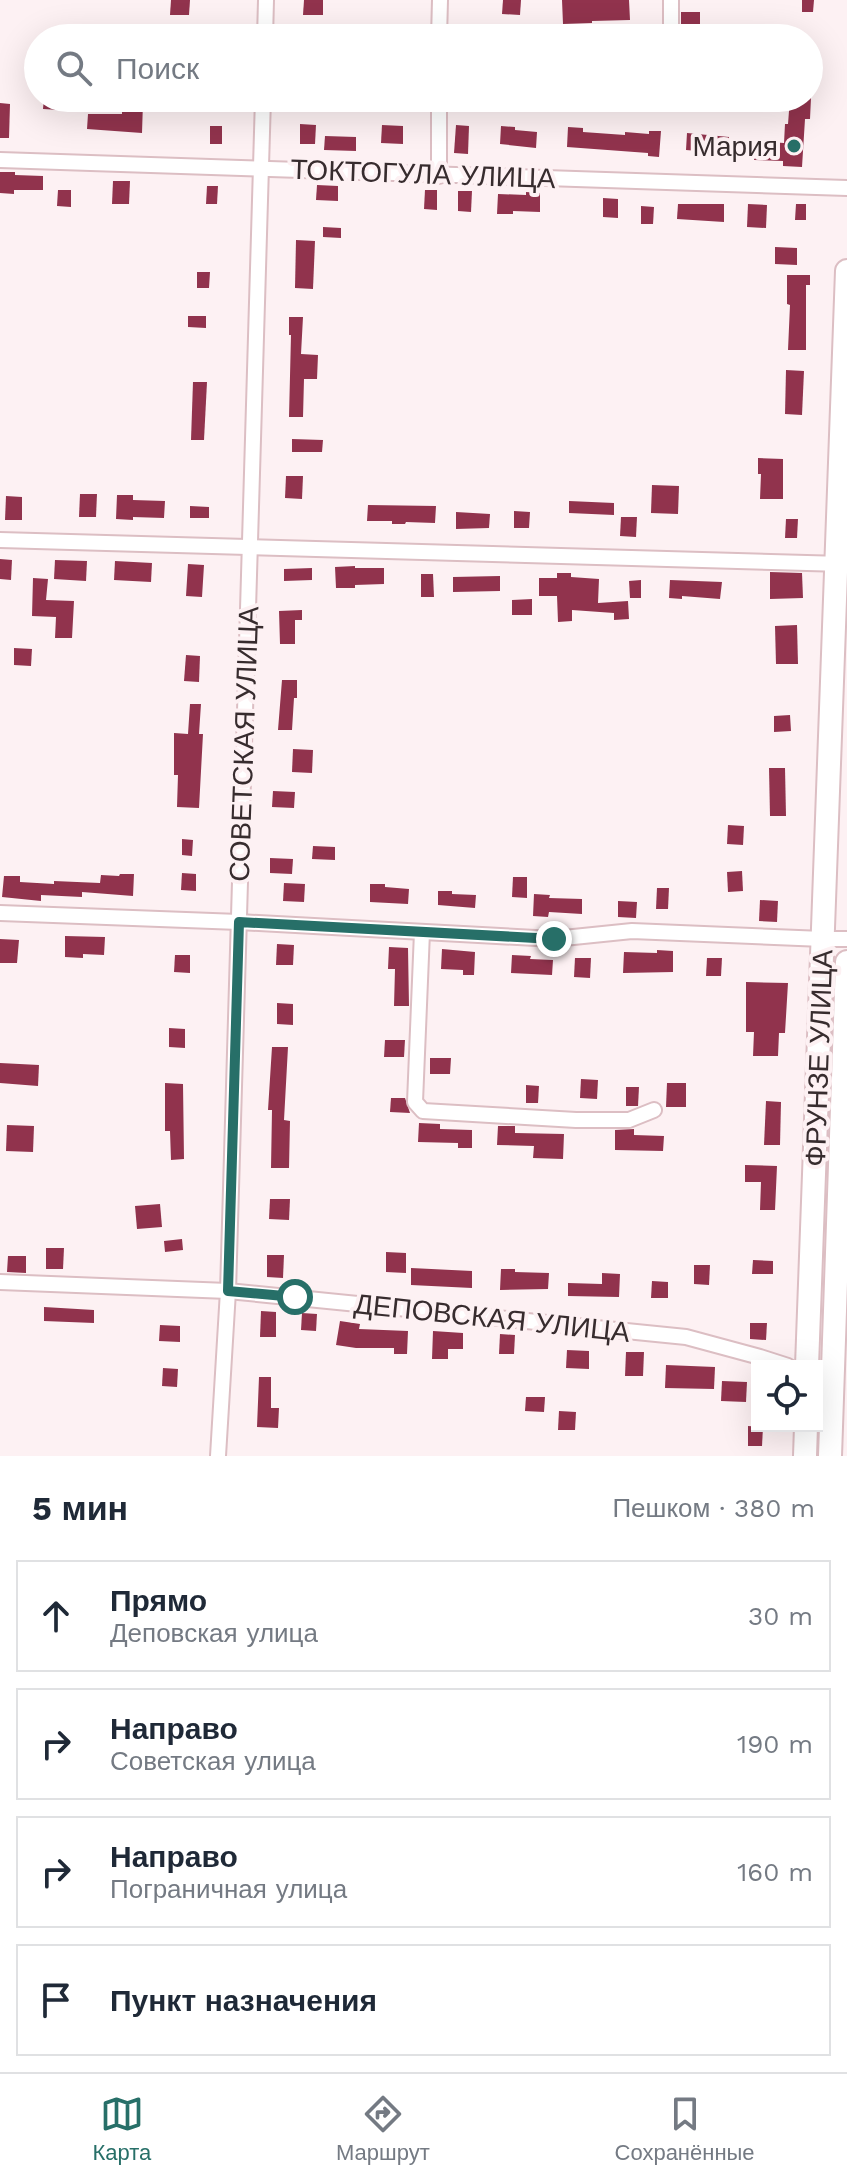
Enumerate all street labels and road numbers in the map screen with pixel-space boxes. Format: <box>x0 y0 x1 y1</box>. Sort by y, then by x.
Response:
street label: ТОКТОГУЛА УЛИЦА <box>290 153 556 195</box>
street label: СОВЕТСКАЯ УЛИЦА <box>223 605 265 882</box>
street label: ФРУНЗЕ УЛИЦА <box>799 949 839 1167</box>
street label: ДЕПОВСКАЯ УЛИЦА <box>353 1287 632 1349</box>

